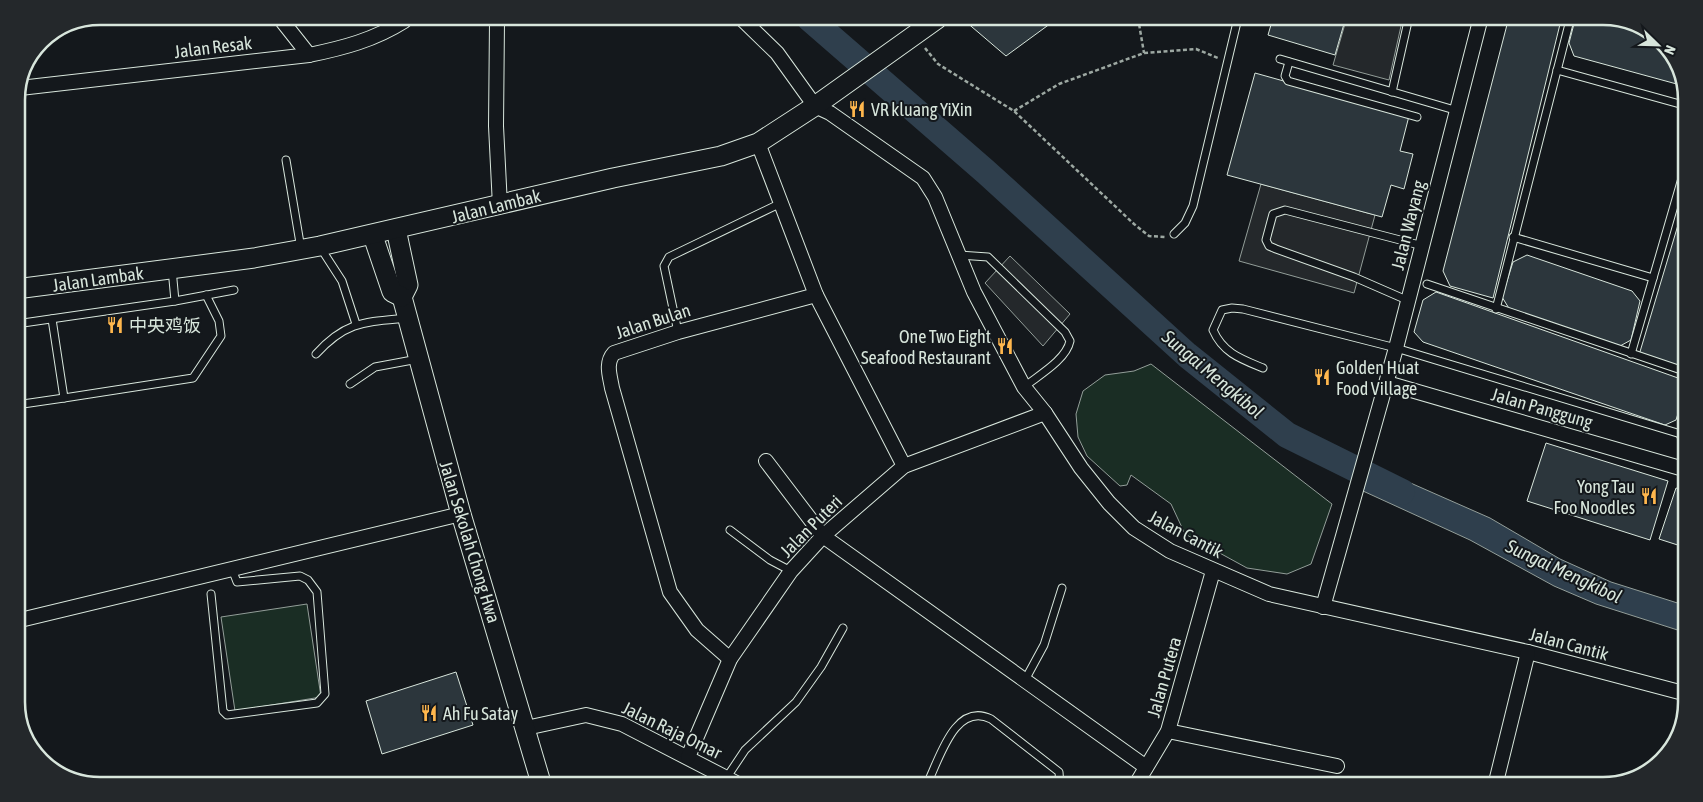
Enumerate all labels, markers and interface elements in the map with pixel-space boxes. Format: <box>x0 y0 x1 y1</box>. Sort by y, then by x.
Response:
north arrow <box>1633 20 1683 70</box>
street label: Jalan Resak <box>173 32 253 62</box>
text: N <box>1661 43 1679 57</box>
restaurant icon: VR kluang YiXin <box>847 99 867 119</box>
place label: VR kluang YiXin <box>871 99 973 120</box>
street label: Jalan Wayang <box>1387 178 1429 272</box>
street label: Jalan Lambak <box>449 185 543 227</box>
street label: Jalan Lambak <box>51 262 145 296</box>
street label: Jalan Bulan <box>613 299 693 343</box>
restaurant icon: 中央鸡饭 <box>105 315 125 335</box>
place label: 中央鸡饭 <box>129 315 201 336</box>
water label: Sungai Mengkibol <box>1157 325 1268 423</box>
place label: One Two Eight Seafood Restaurant <box>861 326 991 368</box>
restaurant icon: One Two Eight Seafood Restaurant <box>995 336 1015 356</box>
place label: Golden Huat Food Village <box>1336 357 1419 399</box>
restaurant icon: Golden Huat Food Village <box>1312 367 1332 387</box>
street label: Jalan Panggung <box>1489 384 1595 433</box>
street label: Jalan Sekolah Chong Hwa <box>435 459 505 625</box>
place label: Yong Tau Foo Noodles <box>1554 476 1635 518</box>
restaurant icon: Yong Tau Foo Noodles <box>1639 486 1659 506</box>
street label: Jalan Puteri <box>776 491 846 561</box>
street label: Jalan Cantik <box>1145 506 1227 562</box>
water label: Sungai Mengkibol <box>1502 534 1625 607</box>
street label: Jalan Cantik <box>1527 623 1611 665</box>
street label: Jalan Putera <box>1143 634 1185 720</box>
street label: Jalan Raja Omar <box>619 697 726 763</box>
restaurant icon: Ah Fu Satay <box>419 703 439 723</box>
place label: Ah Fu Satay <box>443 703 518 724</box>

